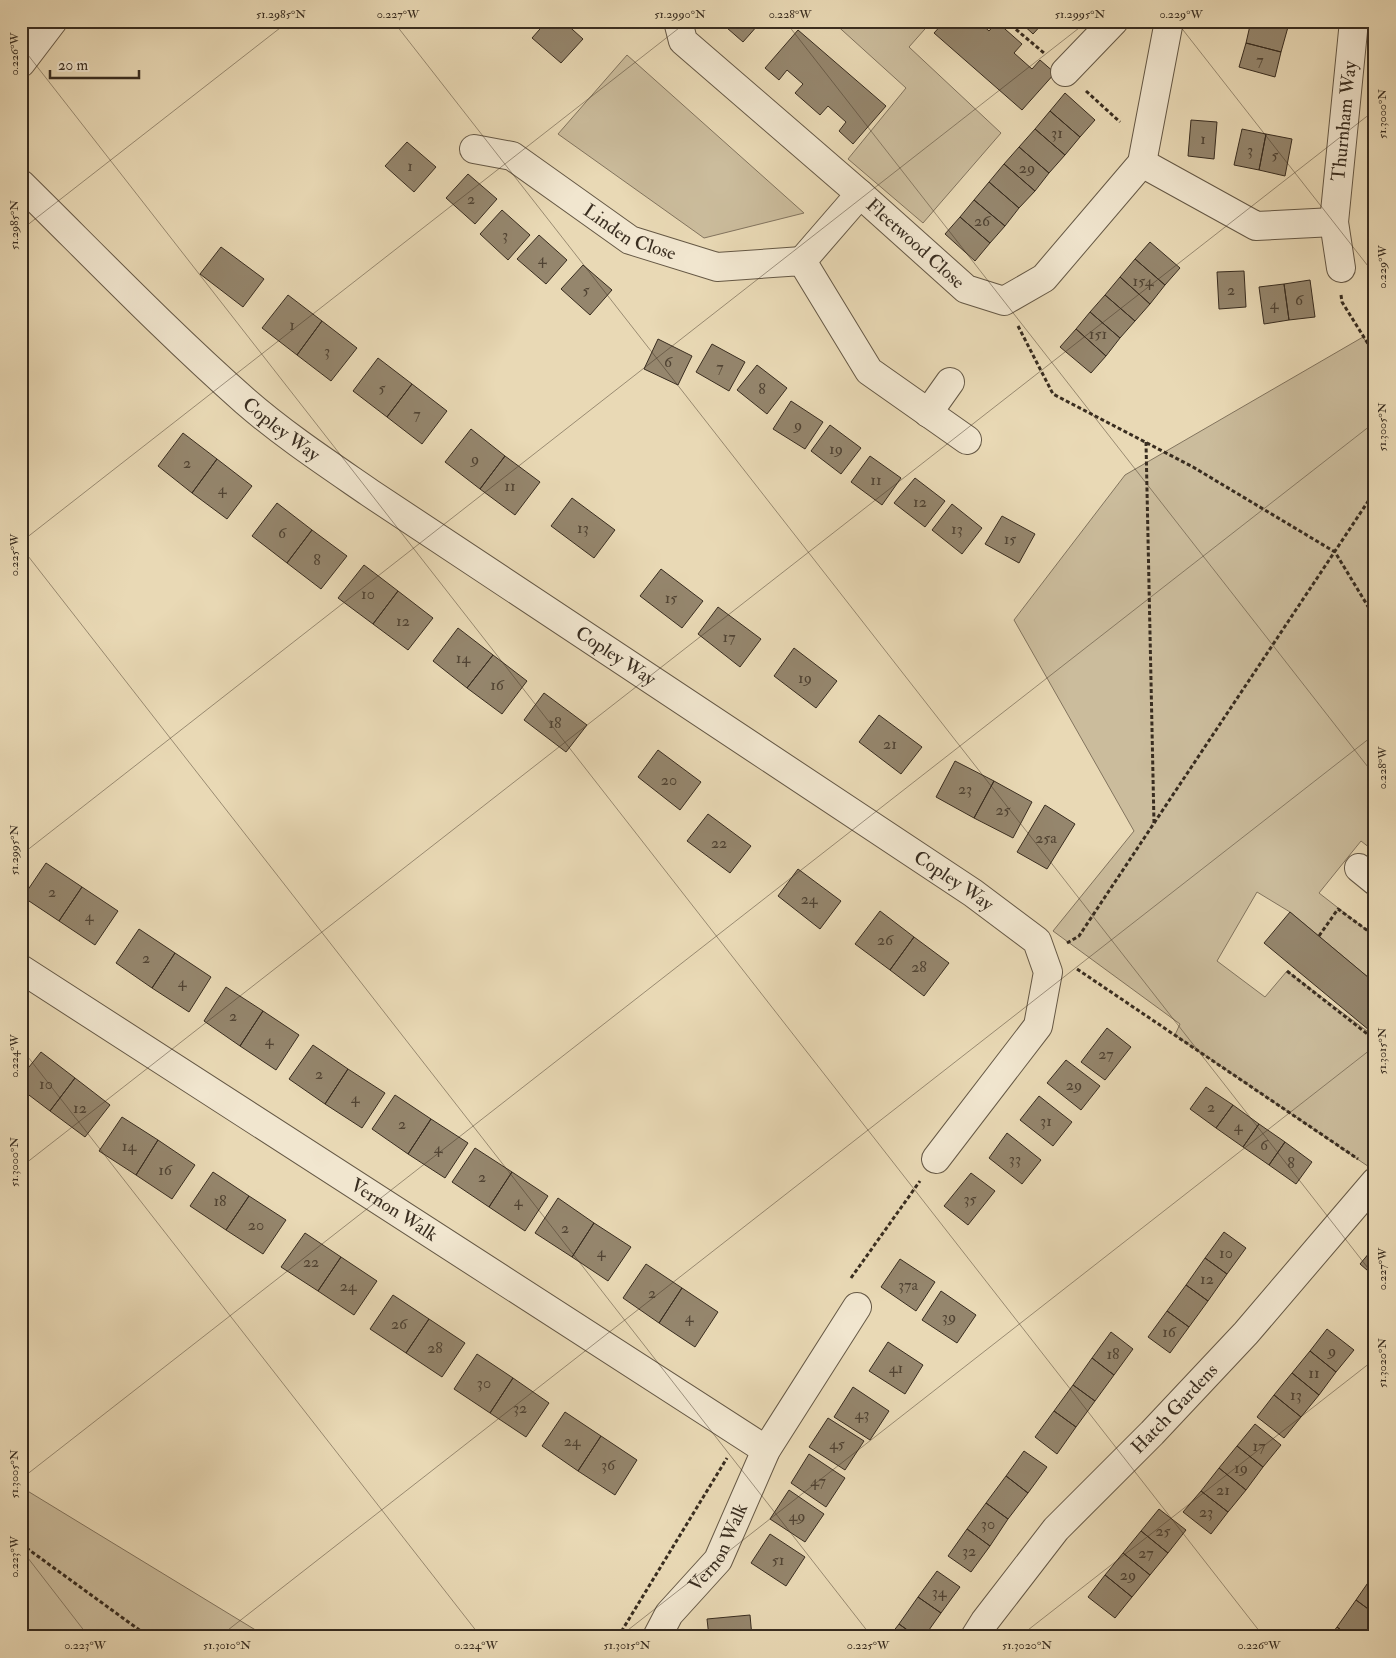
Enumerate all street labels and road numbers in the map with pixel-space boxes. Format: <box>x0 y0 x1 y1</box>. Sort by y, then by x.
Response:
street label: Thurnham Way <box>1326 59 1362 182</box>
street label: Fleetwood Close <box>861 193 970 294</box>
street label: Linden Close <box>579 199 679 266</box>
street label: Copley Way <box>238 392 325 467</box>
street label: Copley Way <box>571 621 661 692</box>
street label: Copley Way <box>909 845 999 917</box>
street label: Vernon Walk <box>346 1173 442 1247</box>
street label: Hatch Gardens <box>1126 1359 1223 1459</box>
street label: Vernon Walk <box>683 1500 753 1597</box>

